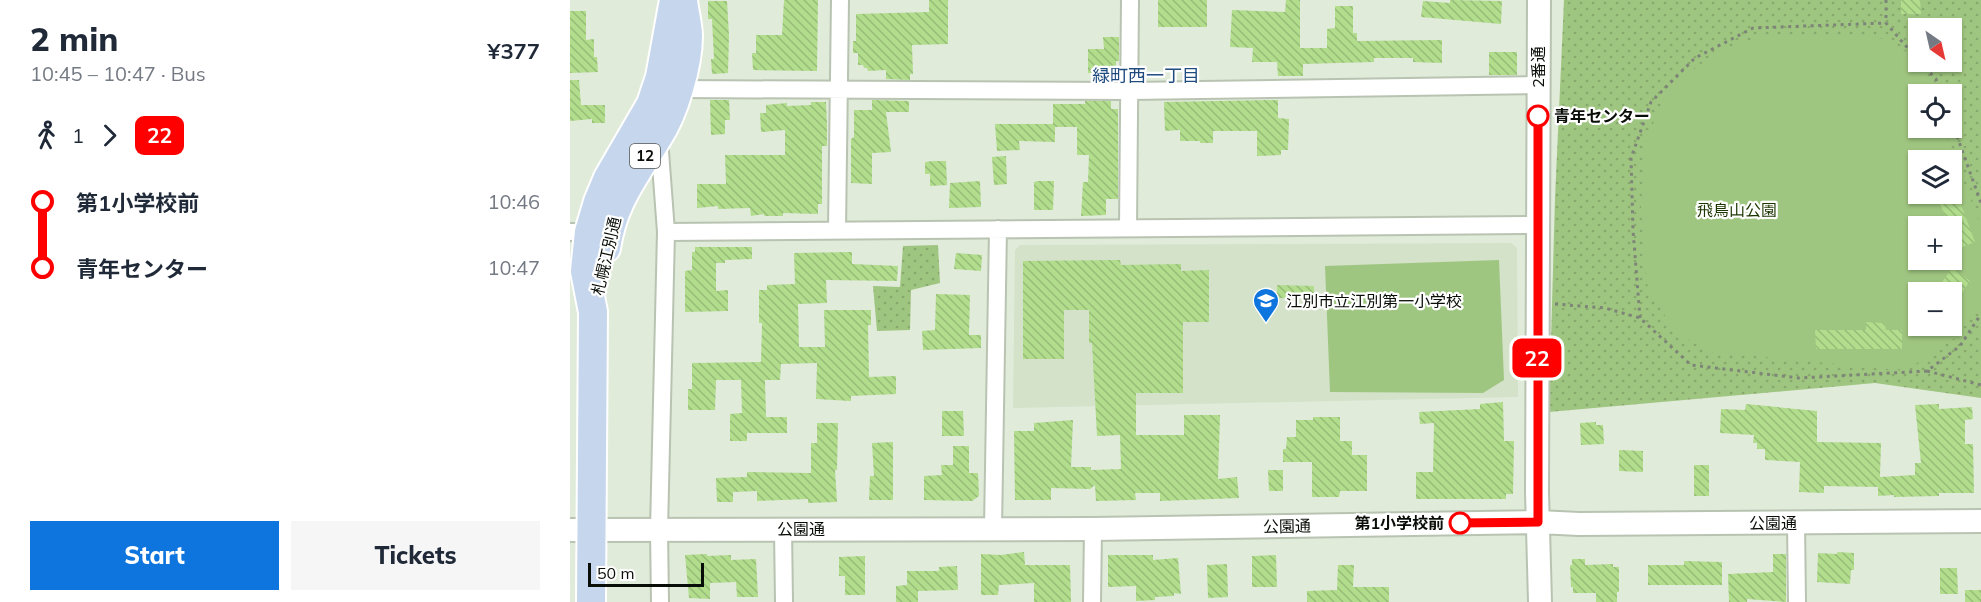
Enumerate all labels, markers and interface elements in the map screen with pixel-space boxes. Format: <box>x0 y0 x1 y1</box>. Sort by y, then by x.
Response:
text: 2 min <box>30 18 118 59</box>
north arrow <box>1908 18 1962 72</box>
map controls <box>1908 18 1962 336</box>
text: ¥377 <box>487 37 540 65</box>
street label: 2番通 <box>1528 46 1548 88</box>
text: 10:45 – 10:47 · Bus <box>30 61 206 86</box>
district label: 緑町西一丁目 <box>1092 64 1200 87</box>
button: locate <box>1908 84 1962 138</box>
marker: 青年センター <box>1527 105 1549 127</box>
place label: 青年センター <box>1554 106 1650 126</box>
icon: walk <box>30 119 63 152</box>
icon: forward <box>93 119 126 152</box>
text: 22 <box>147 122 172 148</box>
text: 1 <box>72 123 84 148</box>
road number: 12 <box>630 144 660 168</box>
button: layers <box>1908 150 1962 204</box>
text: 第1小学校前 <box>76 189 199 217</box>
text: 10:46 <box>487 189 540 214</box>
park label: 飛鳥山公園 <box>1697 200 1777 220</box>
street label: 札幌江別通 <box>587 215 625 297</box>
button: + <box>1908 216 1962 270</box>
text: 青年センター <box>76 255 208 283</box>
text: 10:47 <box>487 255 540 280</box>
button: − <box>1908 282 1962 336</box>
school or university icon: 江別市立江別第一小学校 <box>1251 286 1281 324</box>
place label: 江別市立江別第一小学校 <box>1286 291 1462 311</box>
line badge: 22 <box>1510 338 1564 378</box>
text: 22 <box>1524 345 1550 371</box>
marker: 第1小学校前 <box>1449 512 1471 534</box>
place label: 第1小学校前 <box>1354 513 1444 533</box>
street label: 公園通 <box>1749 513 1797 533</box>
street label: 公園通 <box>1263 516 1311 536</box>
street label: 公園通 <box>777 519 825 539</box>
button: Start <box>30 521 279 590</box>
button: Tickets <box>291 521 540 590</box>
scale bar <box>588 560 704 588</box>
text: 50 m <box>597 563 634 583</box>

